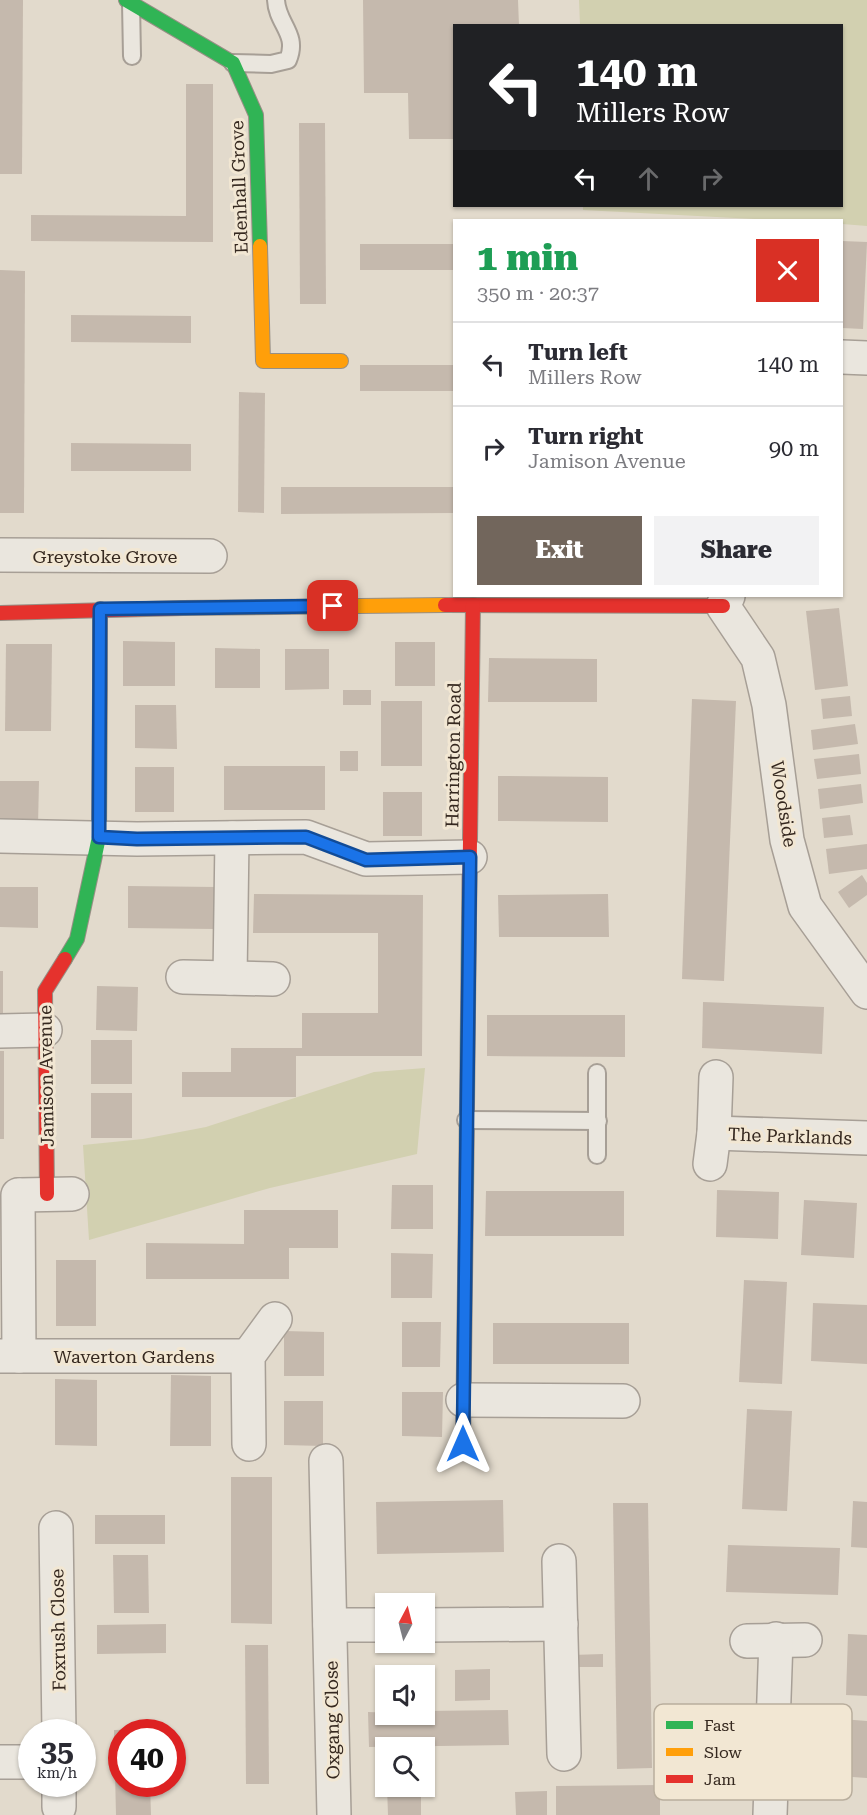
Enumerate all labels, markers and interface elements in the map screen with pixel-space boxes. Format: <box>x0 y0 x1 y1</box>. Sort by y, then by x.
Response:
text: 140 m <box>576 47 698 96</box>
icon: left <box>477 48 555 126</box>
text: Millers Row <box>576 97 729 129</box>
street label: Edenhall Grove <box>226 120 252 254</box>
icon: left <box>569 162 602 195</box>
icon: ahead <box>632 162 665 195</box>
icon: right <box>695 162 728 195</box>
text: 1 min <box>477 237 578 279</box>
button: close <box>756 239 819 302</box>
text: 350 m · 20:37 <box>477 281 599 305</box>
text: Turn left <box>528 340 628 365</box>
icon: left <box>477 348 510 381</box>
text: 140 m <box>756 352 819 377</box>
text: Millers Row <box>528 365 642 389</box>
text: Turn right <box>528 424 643 449</box>
icon: right <box>477 432 510 465</box>
text: 90 m <box>769 436 819 461</box>
text: Jamison Avenue <box>528 449 686 473</box>
button: Exit <box>477 516 642 585</box>
button: Share <box>654 516 819 585</box>
street label: Greystoke Grove <box>33 546 178 567</box>
pin <box>307 580 358 631</box>
icon: arrive <box>316 589 349 622</box>
street label: Harrington Road <box>441 682 465 828</box>
street label: Woodside <box>767 759 801 849</box>
street label: Jamison Avenue <box>34 1005 58 1147</box>
street label: The Parklands <box>728 1123 852 1149</box>
street label: Waverton Gardens <box>53 1346 215 1367</box>
position arrow <box>431 1412 495 1476</box>
street label: Foxrush Close <box>46 1569 70 1691</box>
north arrow <box>375 1593 435 1653</box>
map controls <box>375 1593 435 1797</box>
street label: Oxgang Close <box>320 1660 344 1780</box>
button: sound <box>375 1665 435 1725</box>
legend <box>654 1704 852 1800</box>
text: Fast <box>704 1716 735 1735</box>
speed limit sign: 40 <box>108 1719 186 1797</box>
text: 35 <box>40 1733 74 1768</box>
button: search <box>375 1737 435 1797</box>
text: Slow <box>704 1743 742 1762</box>
text: km/h <box>37 1764 77 1782</box>
text: Jam <box>704 1770 736 1789</box>

